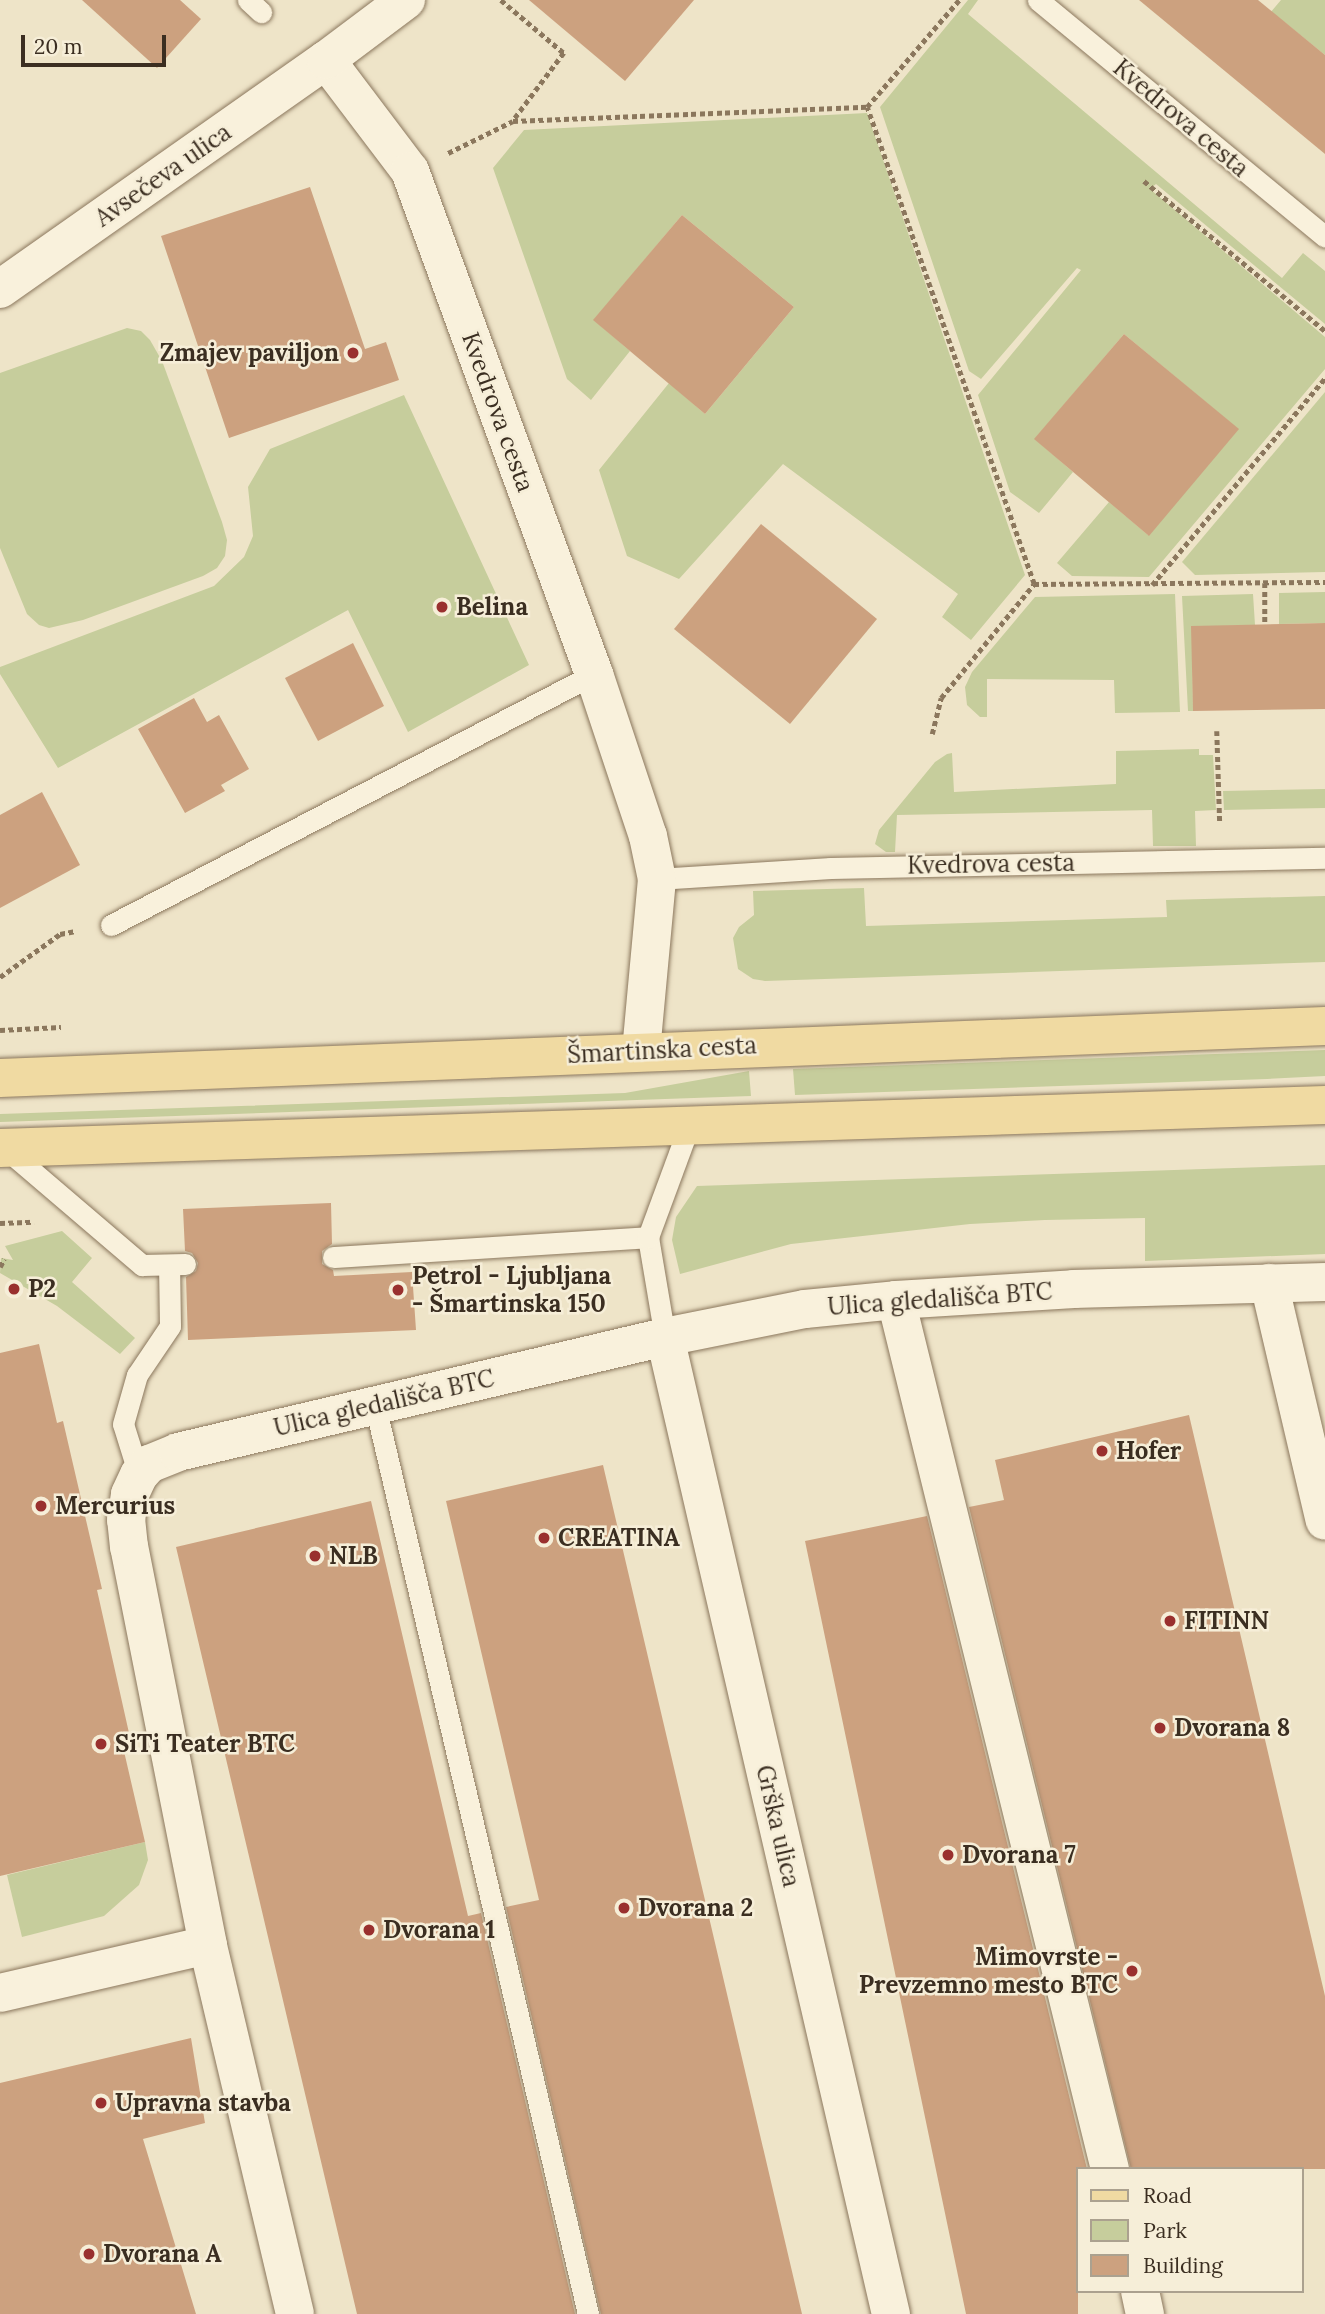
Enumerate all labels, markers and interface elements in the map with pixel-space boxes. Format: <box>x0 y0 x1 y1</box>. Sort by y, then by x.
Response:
scale bar <box>24 21 170 65</box>
text: 20 m <box>34 33 83 60</box>
street label: Kvedrova cesta <box>1108 53 1254 183</box>
street label: Avsečeva ulica <box>89 117 237 233</box>
street label: Kvedrova cesta <box>456 328 540 496</box>
place label: Zmajev paviljon <box>160 339 339 367</box>
marker: Zmajev paviljon <box>345 345 361 361</box>
place label: Belina <box>456 593 528 621</box>
marker: Belina <box>434 599 450 615</box>
street label: Kvedrova cesta <box>907 848 1075 880</box>
street label: Šmartinska cesta <box>567 1031 757 1069</box>
place label: Petrol - Ljubljana - Šmartinska 150 <box>412 1262 611 1318</box>
place label: P2 <box>28 1275 56 1303</box>
street label: Ulica gledališča BTC <box>827 1277 1053 1321</box>
marker: P2 <box>6 1281 22 1297</box>
marker: Petrol - Ljubljana - Šmartinska 150 <box>390 1282 406 1298</box>
street label: Ulica gledališča BTC <box>271 1364 497 1442</box>
place label: Hofer <box>1116 1437 1181 1465</box>
marker: Hofer <box>1094 1443 1110 1459</box>
place label: Mercurius <box>55 1492 175 1520</box>
marker: Mercurius <box>33 1498 49 1514</box>
place label: CREATINA <box>558 1524 680 1552</box>
marker: CREATINA <box>536 1530 552 1546</box>
place label: NLB <box>329 1542 378 1570</box>
marker: NLB <box>307 1548 323 1564</box>
place label: FITINN <box>1184 1607 1269 1635</box>
marker: FITINN <box>1162 1613 1178 1629</box>
place label: Dvorana 8 <box>1174 1714 1290 1742</box>
marker: Dvorana 8 <box>1152 1720 1168 1736</box>
place label: SiTi Teater BTC <box>115 1730 295 1758</box>
marker: SiTi Teater BTC <box>93 1736 109 1752</box>
street label: Grška ulica <box>750 1762 806 1890</box>
place label: Dvorana 7 <box>962 1841 1076 1869</box>
marker: Dvorana 7 <box>940 1847 956 1863</box>
place label: Dvorana 2 <box>638 1894 753 1922</box>
marker: Dvorana 2 <box>616 1900 632 1916</box>
place label: Dvorana 1 <box>383 1916 495 1944</box>
marker: Dvorana 1 <box>361 1922 377 1938</box>
place label: Mimovrste - Prevzemno mesto BTC <box>859 1943 1118 1999</box>
marker: Mimovrste - Prevzemno mesto BTC <box>1124 1963 1140 1979</box>
place label: Upravna stavba <box>115 2089 291 2117</box>
marker: Upravna stavba <box>93 2095 109 2111</box>
legend <box>1076 2167 1304 2293</box>
text: Road <box>1143 2182 1192 2209</box>
text: Park <box>1143 2217 1187 2244</box>
place label: Dvorana A <box>103 2240 222 2268</box>
marker: Dvorana A <box>81 2246 97 2262</box>
text: Building <box>1143 2252 1223 2279</box>

